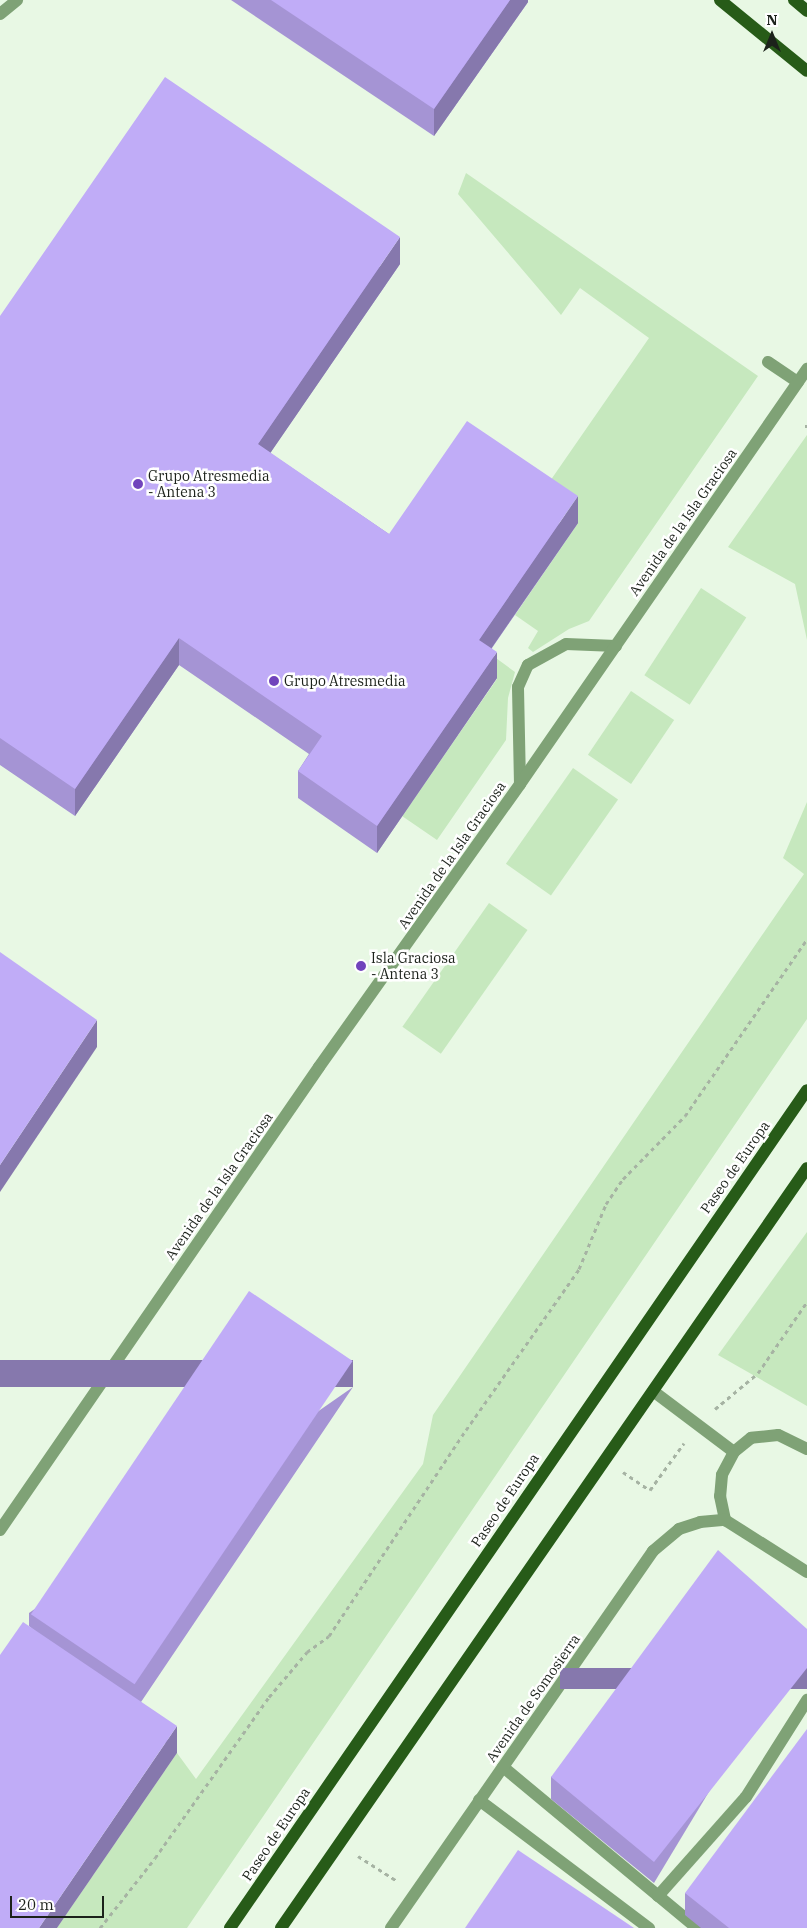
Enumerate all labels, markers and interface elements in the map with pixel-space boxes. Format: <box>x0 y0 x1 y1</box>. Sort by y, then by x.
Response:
north arrow <box>747 10 797 60</box>
text: N <box>766 11 778 29</box>
street label: Avenida de la Isla Graciosa <box>626 445 740 599</box>
place label: Grupo Atresmedia - Antena 3 <box>148 468 270 501</box>
marker: Grupo Atresmedia - Antena 3 <box>132 478 144 490</box>
place label: Grupo Atresmedia <box>284 673 406 689</box>
marker: Grupo Atresmedia <box>268 675 280 687</box>
street label: Avenida de la Isla Graciosa <box>395 778 509 932</box>
place label: Isla Graciosa - Antena 3 <box>371 950 456 982</box>
marker: Isla Graciosa - Antena 3 <box>355 960 367 972</box>
street label: Avenida de la Isla Graciosa <box>162 1109 276 1263</box>
street label: Paseo de Europa <box>697 1118 773 1216</box>
street label: Paseo de Europa <box>468 1450 542 1550</box>
street label: Avenida de Somosierra <box>482 1631 584 1765</box>
street label: Paseo de Europa <box>239 1784 313 1884</box>
scale bar <box>12 1886 106 1918</box>
text: 20 m <box>18 1895 54 1914</box>

